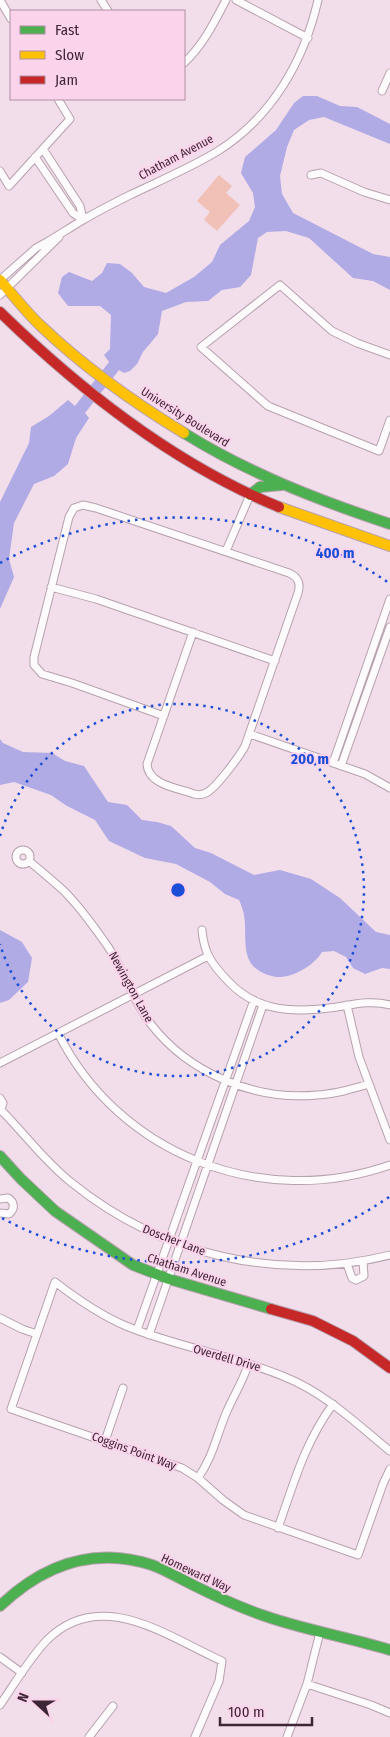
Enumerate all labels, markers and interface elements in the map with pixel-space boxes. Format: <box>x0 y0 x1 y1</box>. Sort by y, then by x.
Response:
legend <box>10 10 185 100</box>
text: Fast <box>55 21 79 39</box>
text: Slow <box>55 46 84 64</box>
text: Jam <box>55 71 78 89</box>
street label: Chatham Avenue <box>136 131 216 183</box>
street label: University Boulevard <box>138 384 232 450</box>
text: 400 m <box>316 544 354 562</box>
text: 200 m <box>290 750 329 768</box>
centre of rings <box>169 881 187 899</box>
street label: Newington Lane <box>106 949 156 1025</box>
street label: Doscher Lane <box>141 1222 207 1258</box>
street label: Chatham Avenue <box>146 1251 228 1289</box>
street label: Overdell Drive <box>192 1342 262 1374</box>
street label: Coggins Point Way <box>90 1429 179 1473</box>
street label: Homeward Way <box>159 1551 234 1595</box>
north arrow <box>10 1677 60 1727</box>
text: N <box>14 1691 33 1704</box>
scale bar <box>220 1694 312 1726</box>
text: 100 m <box>228 1703 265 1721</box>

